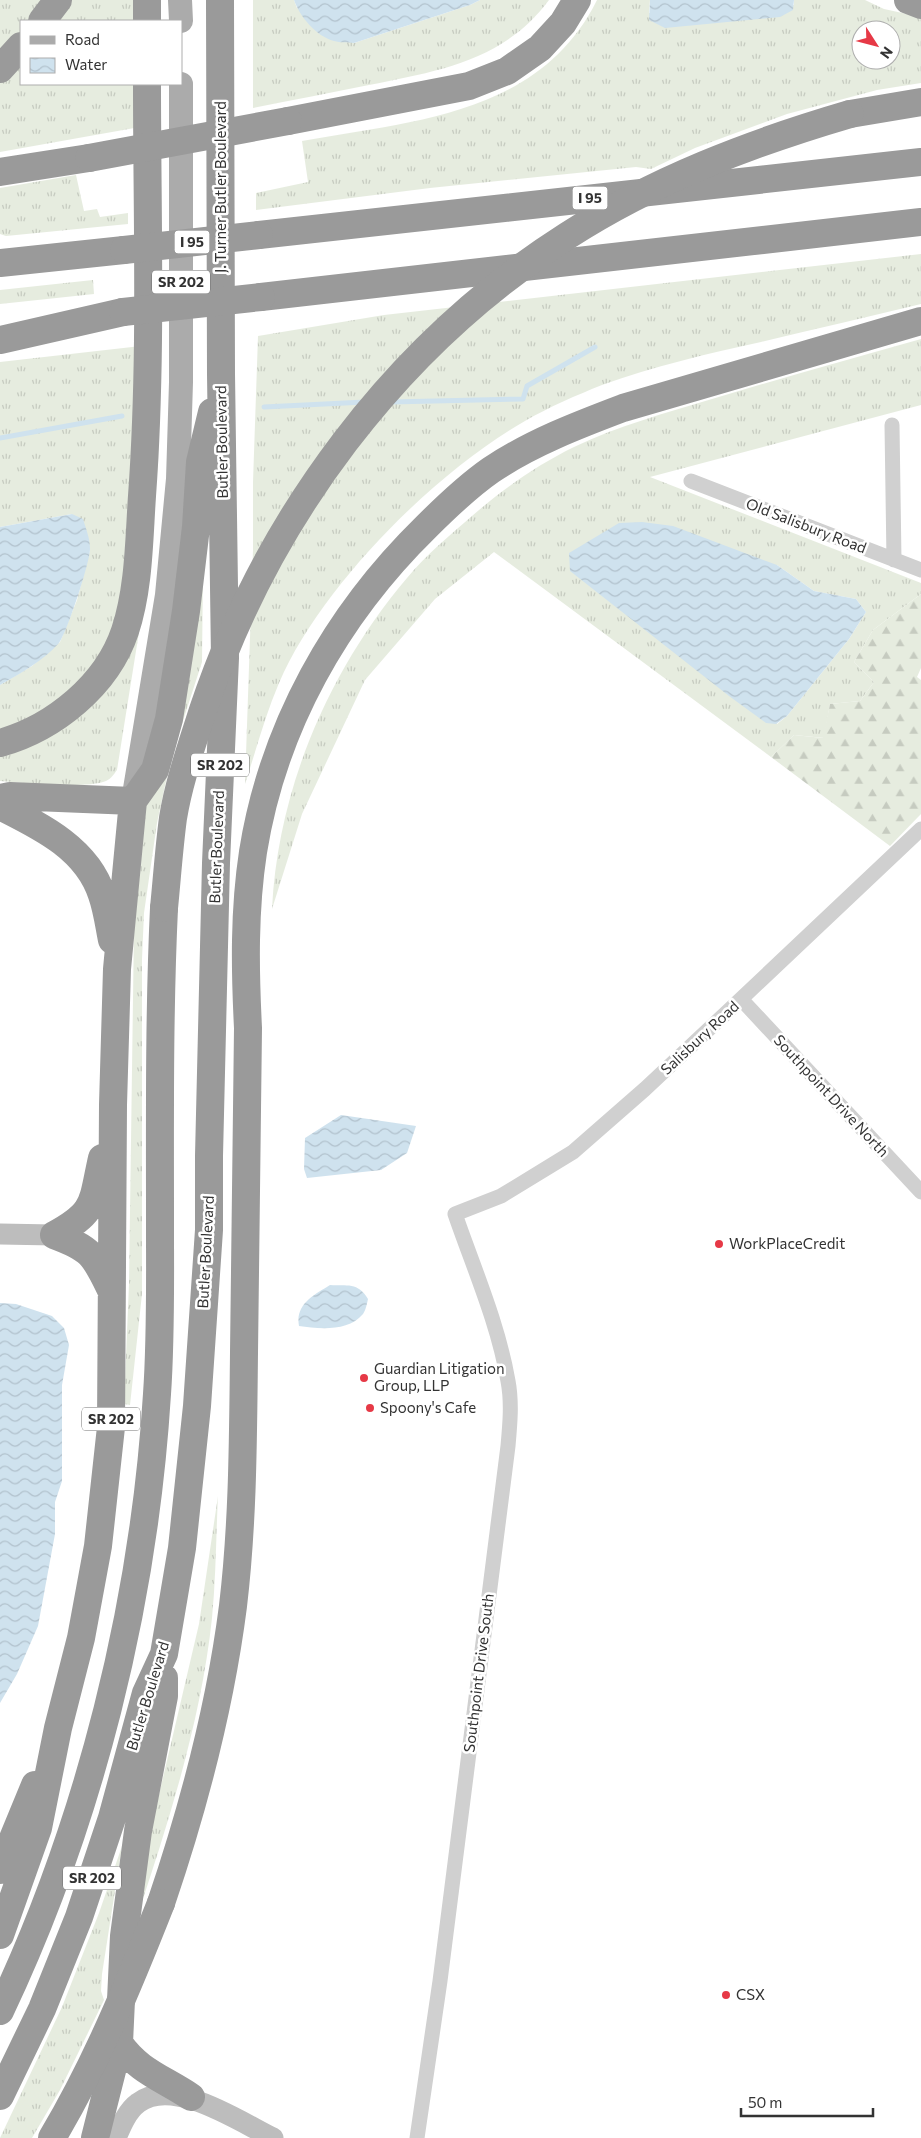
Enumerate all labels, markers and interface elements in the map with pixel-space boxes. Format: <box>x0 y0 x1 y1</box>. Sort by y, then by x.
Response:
legend <box>20 20 182 85</box>
north arrow <box>851 20 901 70</box>
text: Road <box>65 30 100 48</box>
text: N <box>877 44 897 62</box>
text: Water <box>65 55 107 73</box>
street label: J. Turner Butler Boulevard <box>211 101 229 273</box>
road number: I 95 <box>572 187 608 210</box>
road number: I 95 <box>174 230 210 253</box>
road number: SR 202 <box>152 270 210 294</box>
street label: Butler Boulevard <box>211 385 231 499</box>
street label: Old Salisbury Road <box>744 494 869 556</box>
road number: SR 202 <box>191 754 249 776</box>
street label: Butler Boulevard <box>205 790 227 904</box>
street label: Salisbury Road <box>657 997 742 1078</box>
street label: Southpoint Drive North <box>770 1031 893 1160</box>
street label: Butler Boulevard <box>193 1195 217 1309</box>
place label: WorkPlaceCredit <box>729 1234 845 1252</box>
marker: WorkPlaceCredit <box>713 1238 725 1250</box>
place label: Guardian Litigation Group, LLP <box>374 1359 505 1394</box>
marker: Guardian Litigation Group, LLP <box>358 1372 370 1384</box>
place label: Spoony's Cafe <box>380 1398 476 1416</box>
marker: Spoony's Cafe <box>364 1402 376 1414</box>
road number: SR 202 <box>82 1408 140 1430</box>
street label: Southpoint Drive South <box>459 1592 497 1753</box>
street label: Butler Boulevard <box>122 1639 172 1752</box>
road number: SR 202 <box>63 1866 121 1890</box>
place label: CSX <box>736 1985 765 2003</box>
marker: CSX <box>720 1989 732 2001</box>
scale bar <box>741 2086 874 2118</box>
text: 50 m <box>748 2093 782 2111</box>

